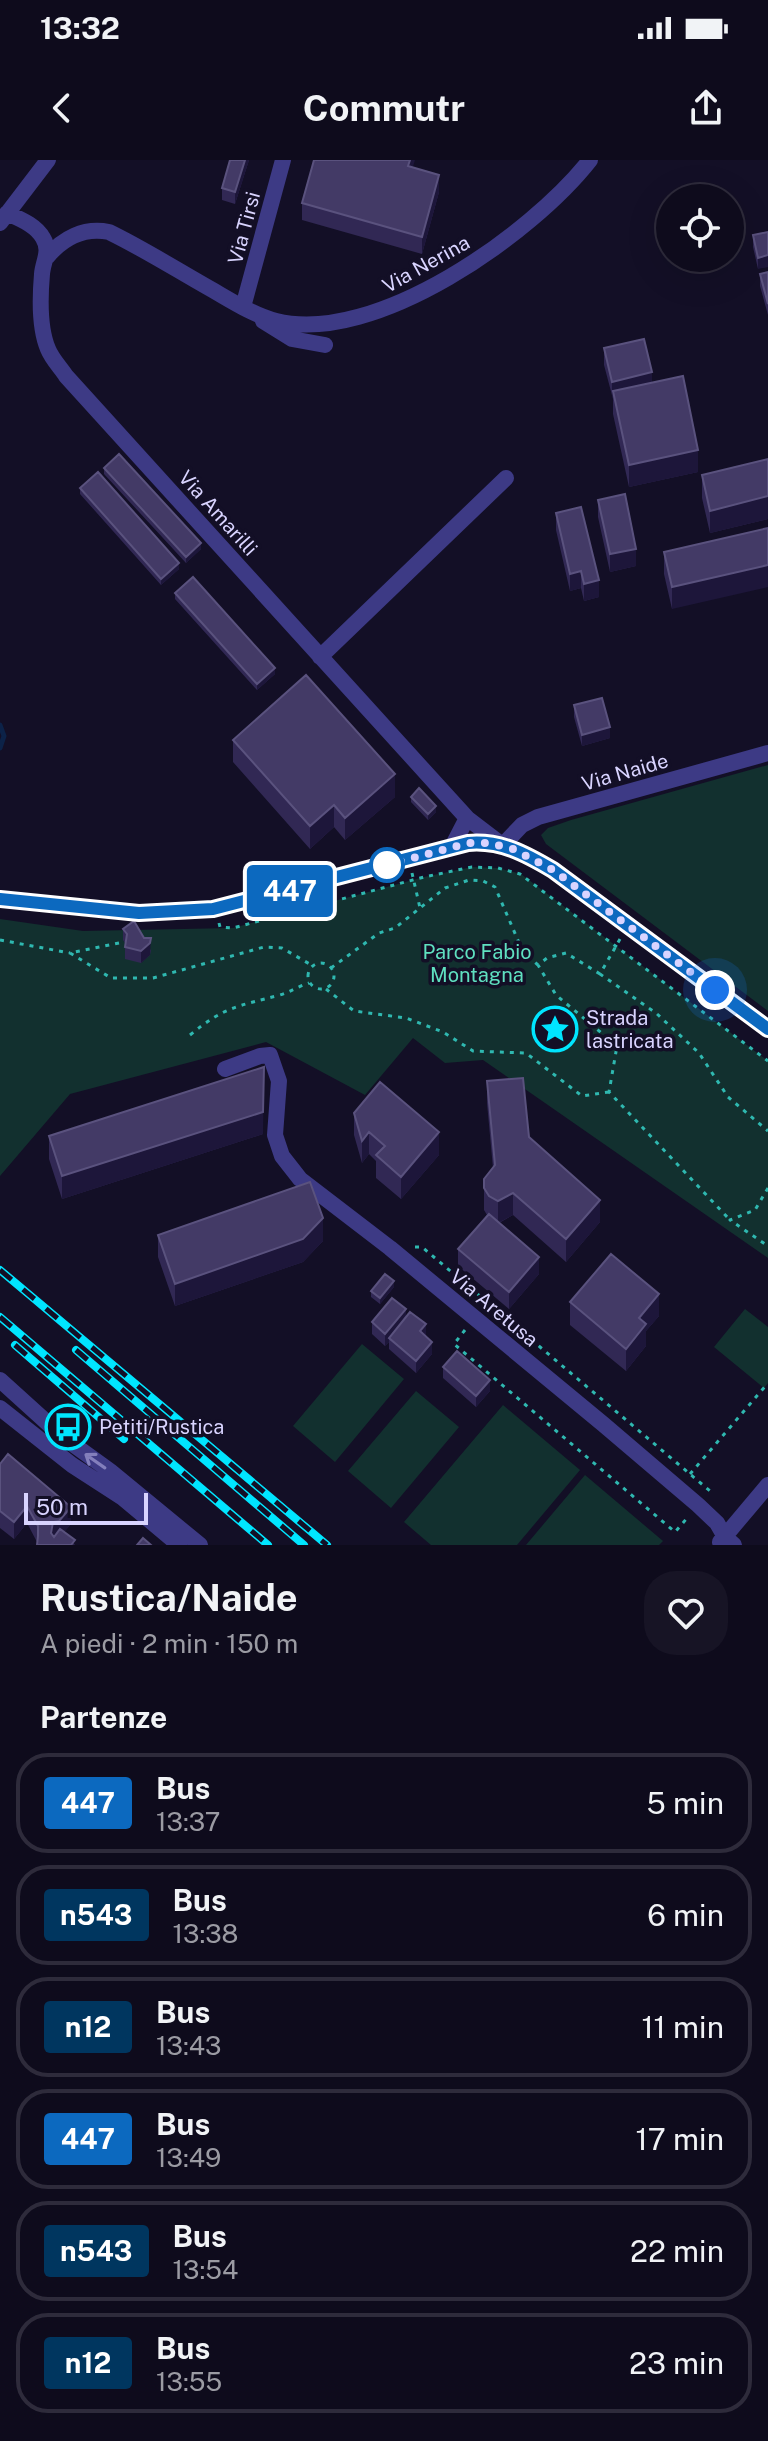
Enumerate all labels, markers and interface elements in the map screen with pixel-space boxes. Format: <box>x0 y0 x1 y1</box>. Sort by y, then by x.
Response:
text: 13:32 <box>40 10 120 46</box>
icon: back <box>40 86 84 130</box>
icon: share <box>684 86 728 130</box>
text: Commutr <box>303 87 465 129</box>
map controls <box>656 184 744 272</box>
button: locate <box>656 184 744 272</box>
street label: Via Tirsi <box>223 189 265 267</box>
street label: Via Nerina <box>378 230 474 298</box>
street label: Via Amarilli <box>173 465 263 561</box>
street label: Via Naide <box>579 748 671 796</box>
unlabelled marker <box>370 848 404 882</box>
line badge: 447 <box>244 865 336 917</box>
text: 447 <box>263 874 317 907</box>
park label: Parco Fabio Montagna <box>422 940 532 987</box>
your location <box>695 970 735 1010</box>
place icon: Strada lastricata <box>531 1005 579 1053</box>
place label: Strada lastricata <box>586 1006 674 1053</box>
street label: Via Aretusa <box>445 1264 543 1352</box>
bus stop icon: Petiti/Rustica <box>44 1403 92 1451</box>
place label: Petiti/Rustica <box>99 1415 224 1439</box>
one-way arrow <box>85 1453 107 1469</box>
scale bar <box>24 1489 148 1525</box>
text: 50 m <box>36 1494 88 1520</box>
button: heart <box>644 1571 728 1655</box>
text: Rustica/Naide <box>40 1575 298 1620</box>
text: A piedi · 2 min · 150 m <box>40 1628 298 1659</box>
text: Partenze <box>40 1699 167 1735</box>
text: Bus <box>156 1770 210 1806</box>
text: 5 min <box>647 1785 724 1821</box>
text: 447 <box>61 1786 115 1819</box>
text: 13:37 <box>156 1806 220 1837</box>
text: Bus <box>173 1882 227 1918</box>
text: 6 min <box>647 1897 724 1933</box>
text: n543 <box>60 1898 133 1931</box>
text: 13:38 <box>173 1918 238 1949</box>
text: Bus <box>156 1994 210 2030</box>
text: 11 min <box>641 2009 724 2045</box>
text: n12 <box>65 2010 111 2043</box>
text: 13:43 <box>156 2030 221 2061</box>
text: Bus <box>156 2106 210 2142</box>
text: 17 min <box>636 2121 724 2157</box>
text: 447 <box>61 2122 115 2155</box>
text: 13:49 <box>156 2142 221 2173</box>
text: Bus <box>173 2218 227 2254</box>
text: 22 min <box>630 2233 724 2269</box>
text: n543 <box>60 2234 133 2267</box>
text: 13:54 <box>173 2254 238 2285</box>
text: Bus <box>156 2330 210 2366</box>
text: 23 min <box>629 2345 724 2381</box>
text: n12 <box>65 2346 111 2379</box>
text: 13:55 <box>156 2366 222 2397</box>

